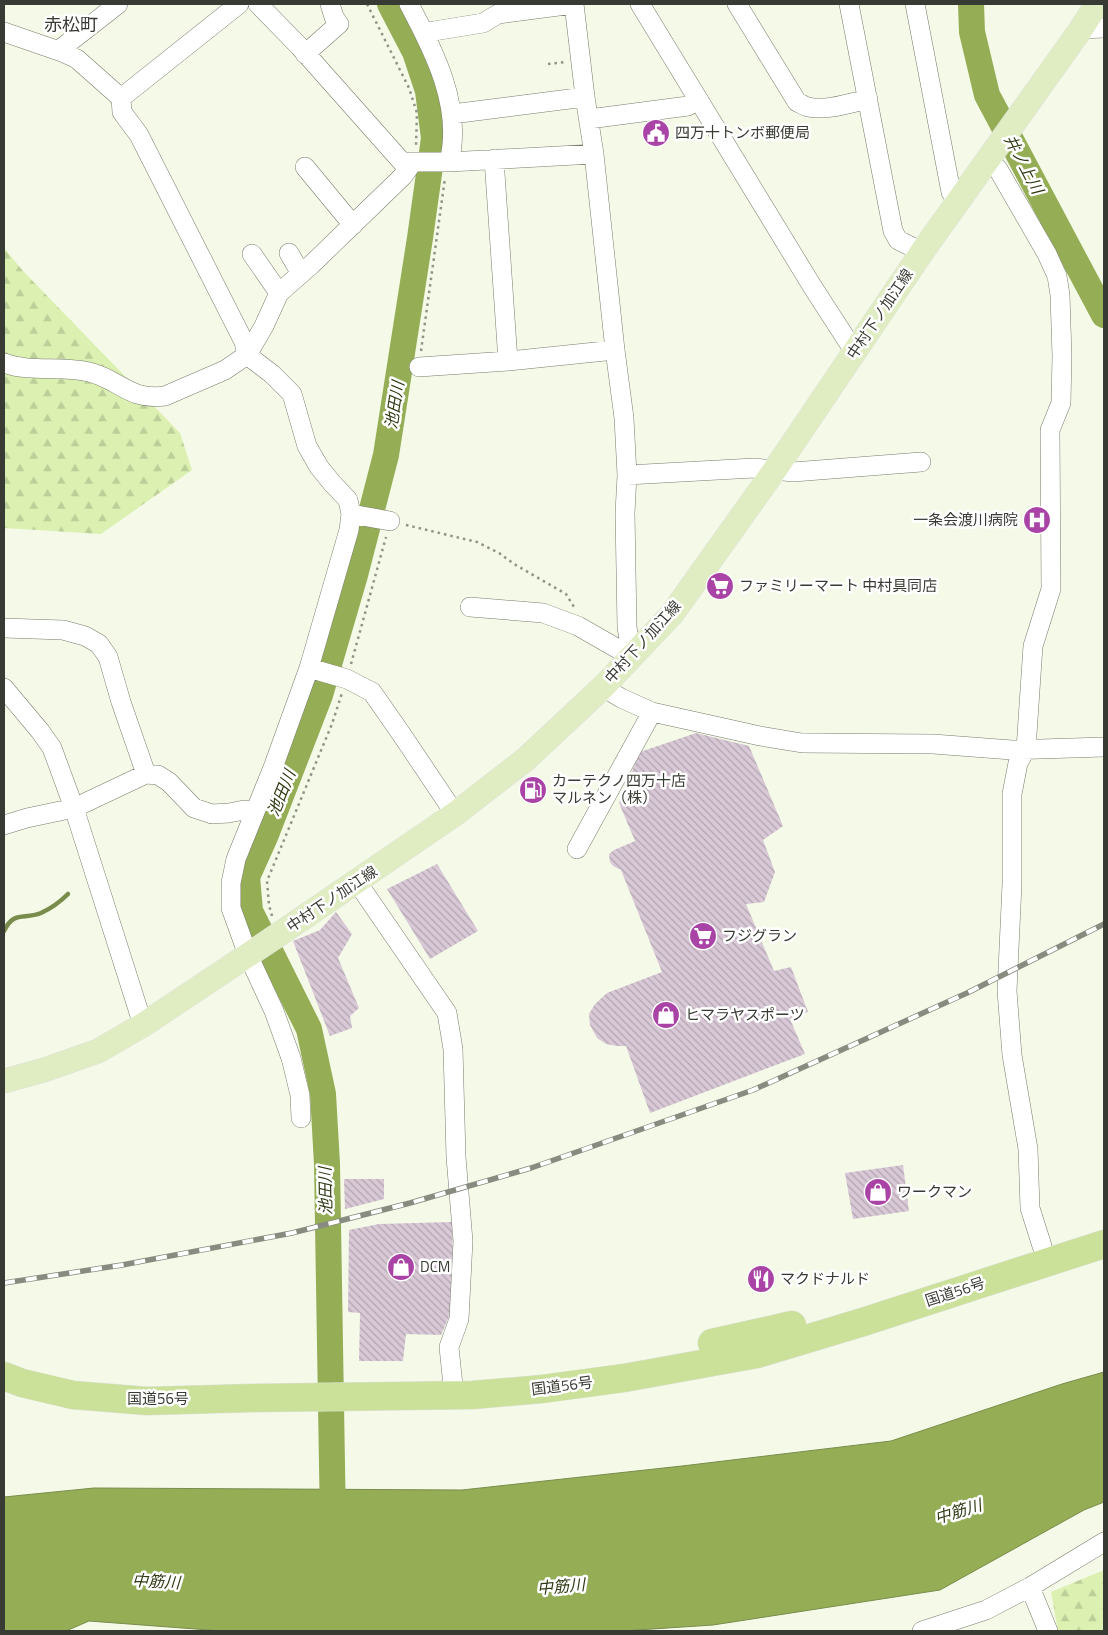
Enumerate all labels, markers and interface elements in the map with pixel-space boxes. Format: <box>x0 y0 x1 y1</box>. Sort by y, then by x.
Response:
district label: 赤松町 <box>44 11 98 38</box>
public building icon: 四万十トンボ郵便局 <box>641 118 671 148</box>
place label: 四万十トンボ郵便局 <box>675 121 810 144</box>
water label: 井ノ上川 <box>998 130 1051 200</box>
street label: 中村下ノ加江線 <box>841 264 918 364</box>
water label: 池田川 <box>378 377 410 431</box>
hospital icon: 一条会渡川病院 <box>1022 505 1052 535</box>
place label: 一条会渡川病院 <box>913 508 1018 531</box>
supermarket icon: ファミリーマート 中村具同店 <box>705 571 735 601</box>
place label: ファミリーマート 中村具同店 <box>739 574 937 597</box>
street label: 中村下ノ加江線 <box>599 595 686 688</box>
water label: 池田川 <box>261 764 302 820</box>
place label: カーテクノ四万十店 マルネン（株） <box>552 769 686 809</box>
fuel station icon: カーテクノ四万十店 マルネン（株） <box>518 775 548 805</box>
street label: 中村下ノ加江線 <box>282 860 382 937</box>
supermarket icon: フジグラン <box>688 921 718 951</box>
place label: フジグラン <box>722 924 797 947</box>
shop icon: ヒマラヤスポーツ <box>651 1000 681 1030</box>
place label: ヒマラヤスポーツ <box>685 1003 805 1026</box>
water label: 池田川 <box>313 1165 337 1215</box>
shop icon: ワークマン <box>863 1177 893 1207</box>
place label: ワークマン <box>897 1180 972 1203</box>
shop icon: DCM <box>386 1252 416 1282</box>
place label: DCM <box>420 1255 450 1278</box>
restaurant icon: マクドナルド <box>746 1264 776 1294</box>
place label: マクドナルド <box>780 1267 870 1290</box>
street label: 国道56号 <box>922 1271 988 1312</box>
street label: 国道56号 <box>530 1370 594 1401</box>
street label: 国道56号 <box>127 1387 189 1410</box>
water label: 中筋川 <box>932 1492 986 1529</box>
water label: 中筋川 <box>131 1568 183 1594</box>
water label: 中筋川 <box>536 1572 588 1600</box>

